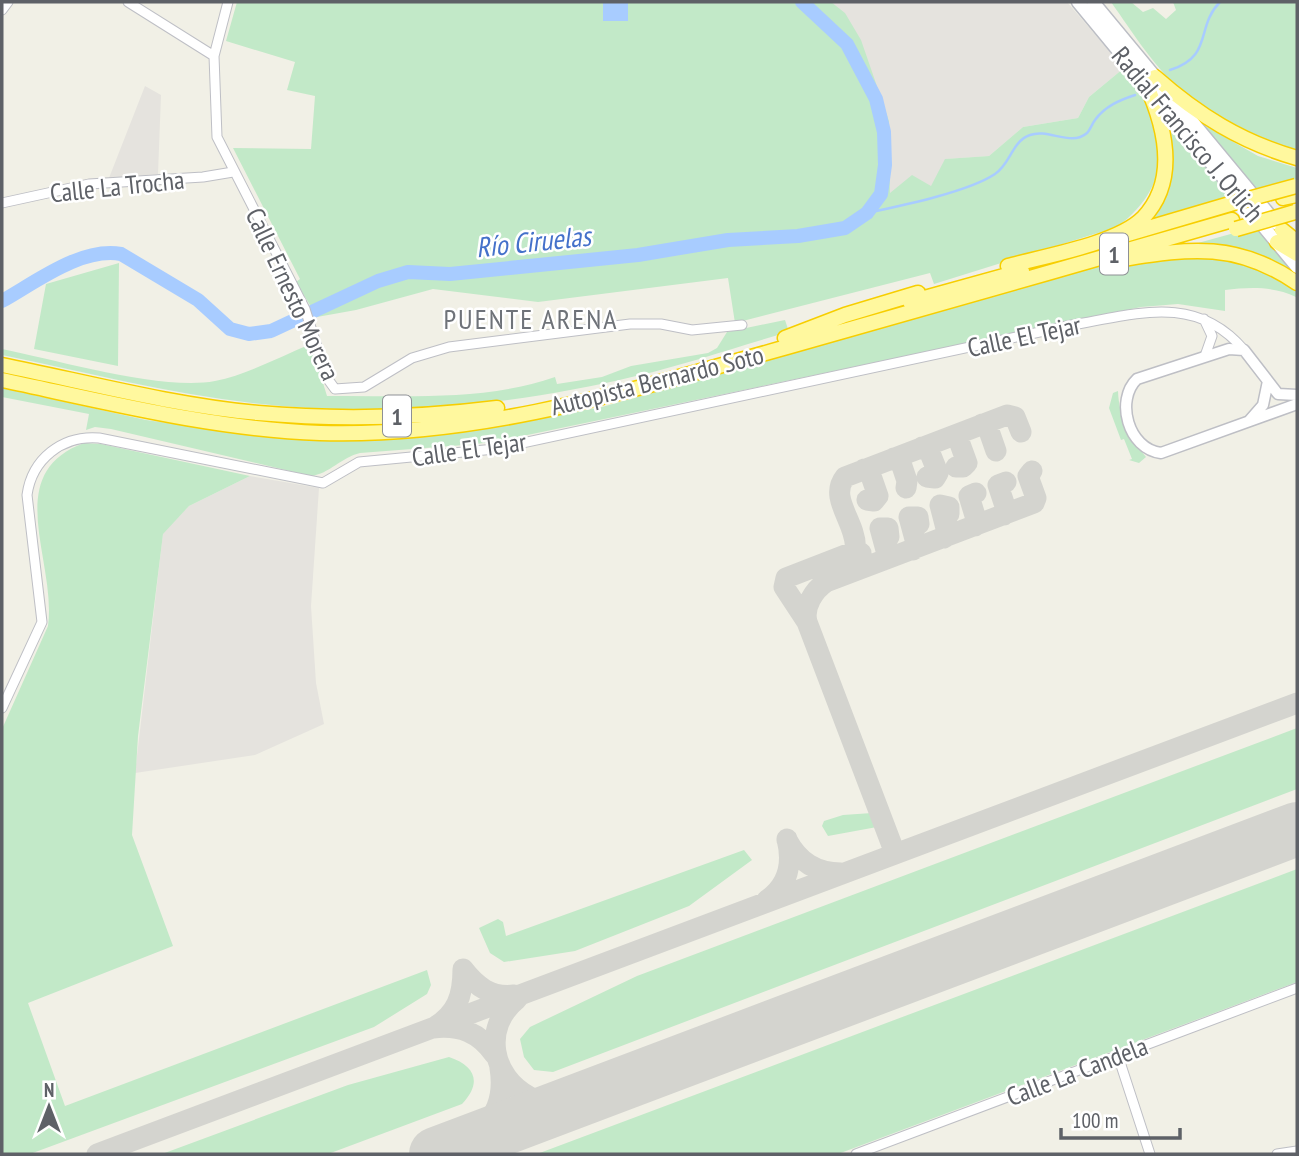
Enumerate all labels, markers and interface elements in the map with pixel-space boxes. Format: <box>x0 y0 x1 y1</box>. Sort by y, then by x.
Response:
street label: Radial Francisco J. Orlich <box>1105 39 1271 229</box>
street label: Calle La Trocha <box>48 163 186 209</box>
street label: Calle Ernesto Morera <box>239 203 347 385</box>
water label: Río Ciruelas <box>474 216 595 265</box>
road number: 1 <box>1100 233 1128 274</box>
district label: PUENTE ARENA <box>443 300 619 337</box>
street label: Calle El Tejar <box>964 308 1084 364</box>
street label: Autopista Bernardo Soto <box>547 338 767 422</box>
road number: 1 <box>383 396 411 436</box>
street label: Calle El Tejar <box>410 425 528 473</box>
street label: Calle La Candela <box>1002 1029 1152 1113</box>
north arrow <box>14 1072 84 1142</box>
text: N <box>44 1078 54 1102</box>
scale bar <box>1061 1096 1180 1140</box>
text: 100 m <box>1072 1107 1118 1134</box>

